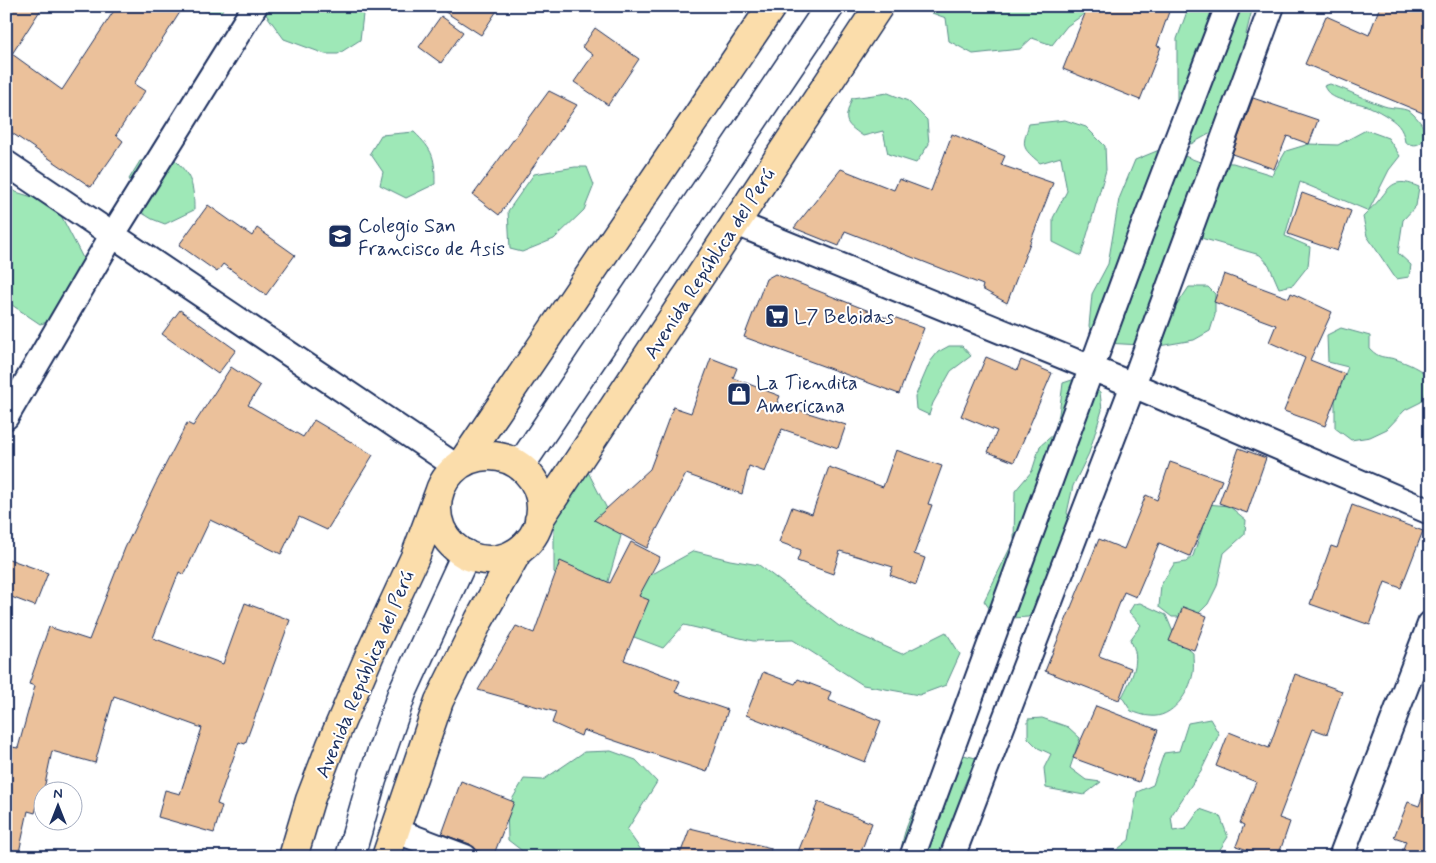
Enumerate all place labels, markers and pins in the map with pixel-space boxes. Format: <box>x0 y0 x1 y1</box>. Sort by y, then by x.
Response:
place label: Colegio San Francisco de Asis <box>358 213 505 263</box>
school or university icon: Colegio San Francisco de Asis <box>327 223 353 249</box>
supermarket icon: L7 Bebidas <box>764 303 790 329</box>
place label: L7 Bebidas <box>794 304 894 331</box>
place label: La Tiendita Americana <box>756 370 858 420</box>
shop icon: La Tiendita Americana <box>726 381 752 407</box>

